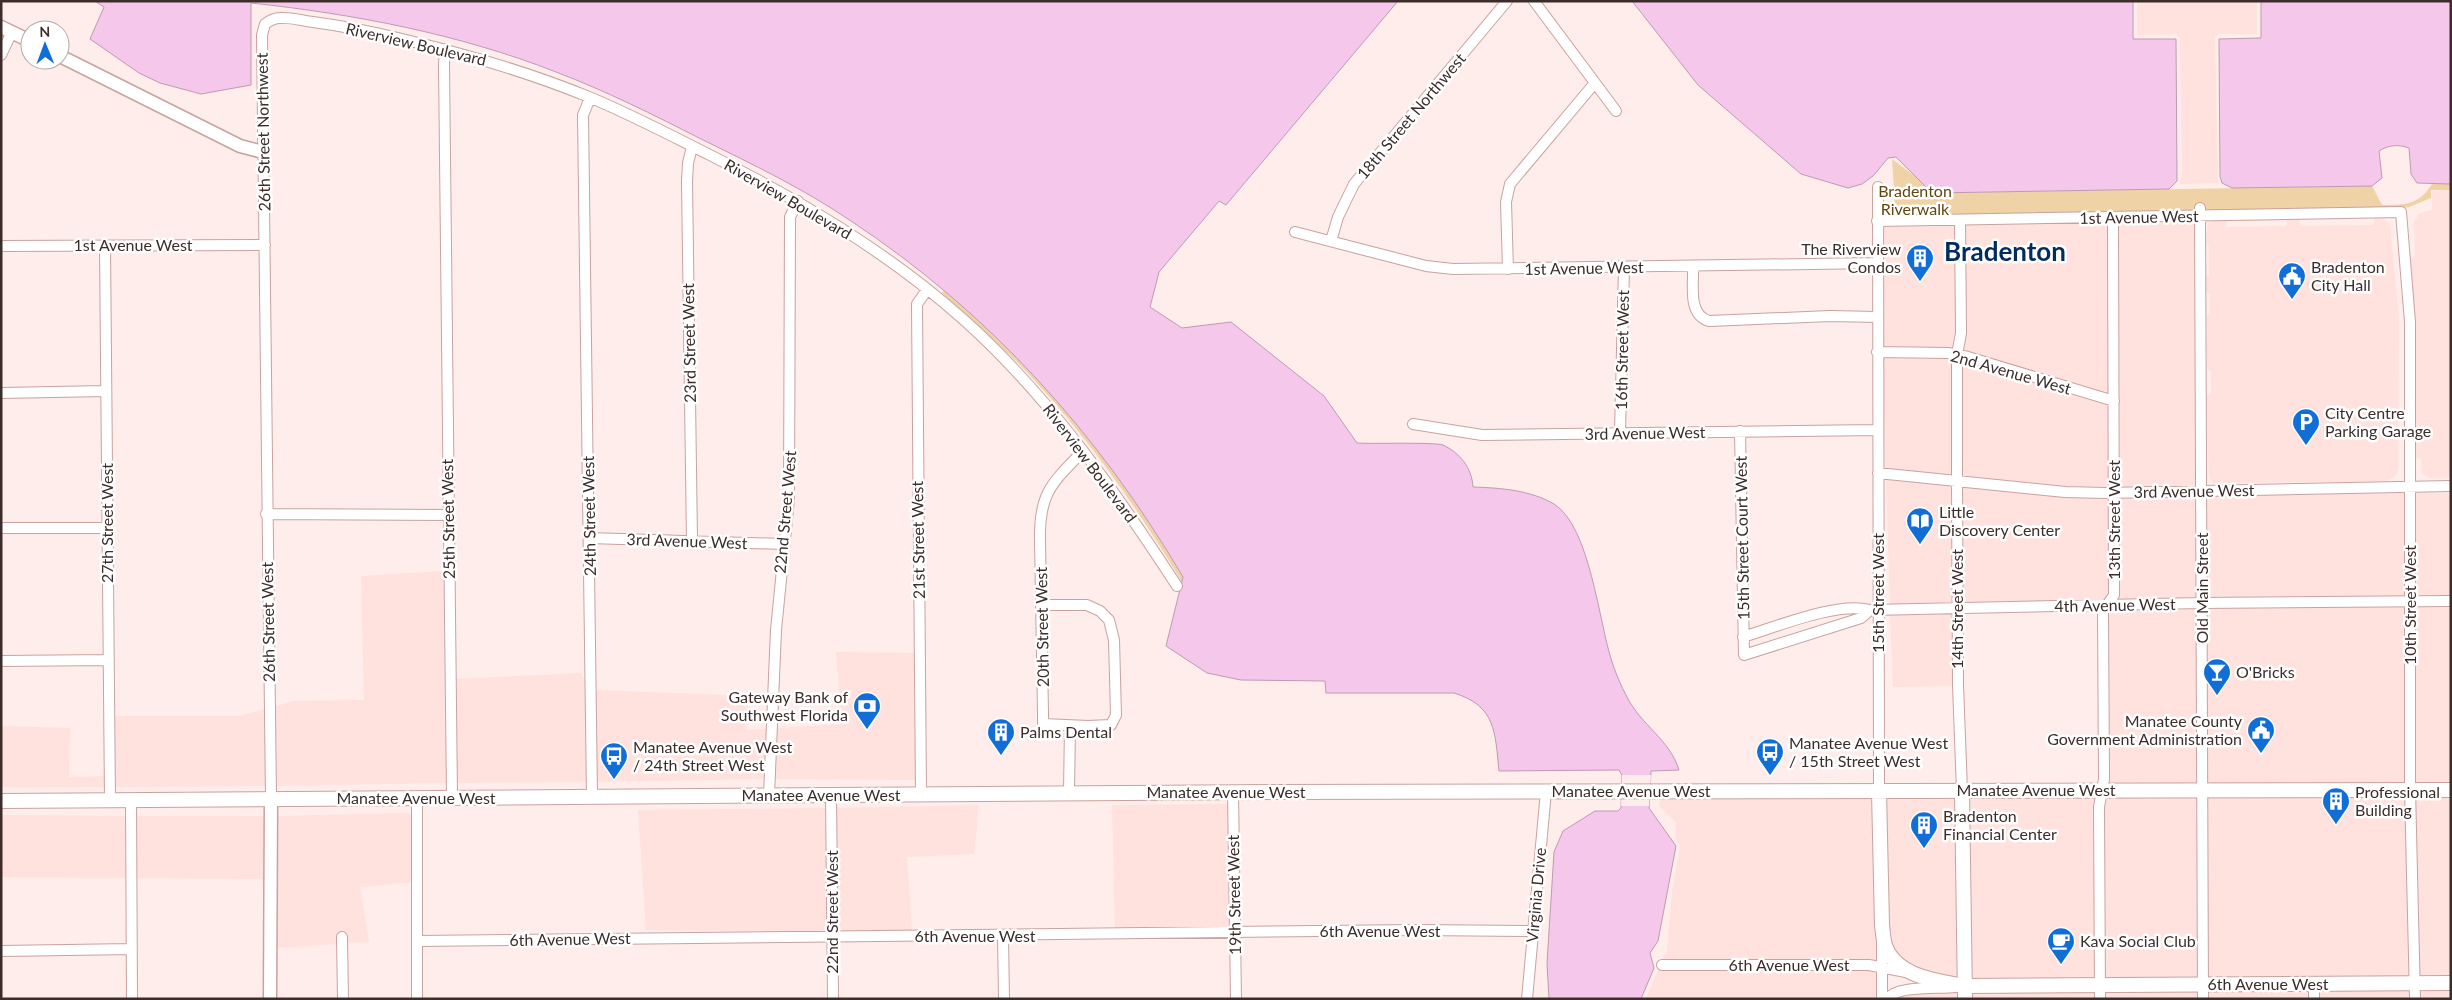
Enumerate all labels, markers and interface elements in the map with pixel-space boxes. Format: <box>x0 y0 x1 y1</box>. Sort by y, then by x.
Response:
street label: Riverview Boulevard <box>344 18 488 69</box>
north arrow <box>20 20 70 70</box>
text: N <box>39 23 50 40</box>
street label: 18th Street Northwest <box>1352 49 1469 183</box>
street label: 26th Street Northwest <box>252 52 273 211</box>
street label: Riverview Boulevard <box>721 154 855 243</box>
park label: Bradenton Riverwalk <box>1878 181 1952 218</box>
street label: 1st Avenue West <box>2079 206 2199 227</box>
street label: 1st Avenue West <box>73 235 193 254</box>
district label: Bradenton <box>1944 235 2066 267</box>
place label: The Riverview Condos <box>1801 239 1901 276</box>
building icon: The Riverview Condos <box>1905 243 1935 282</box>
street label: 1st Avenue West <box>1524 257 1644 278</box>
place label: Bradenton City Hall <box>2311 257 2385 294</box>
public building icon: Bradenton City Hall <box>2277 261 2307 300</box>
street label: 23rd Street West <box>678 283 699 403</box>
street label: 16th Street West <box>1611 290 1632 410</box>
street label: 2nd Avenue West <box>1949 345 2074 398</box>
street label: Riverview Boulevard <box>1040 400 1141 526</box>
place label: City Centre Parking Garage <box>2325 403 2431 440</box>
parking icon: City Centre Parking Garage <box>2291 407 2321 446</box>
street label: 3rd Avenue West <box>1584 422 1706 443</box>
street label: 22nd Street West <box>770 449 799 574</box>
street label: 15th Street Court West <box>1731 455 1752 620</box>
street label: 24th Street West <box>578 456 599 576</box>
street label: 25th Street West <box>437 459 458 579</box>
street label: 13th Street West <box>2104 460 2123 580</box>
street label: 27th Street West <box>97 463 116 583</box>
street label: 3rd Avenue West <box>2133 480 2255 501</box>
street label: 21st Street West <box>907 481 928 599</box>
place label: Little Discovery Center <box>1939 502 2060 539</box>
library icon: Little Discovery Center <box>1905 506 1935 545</box>
street label: 3rd Avenue West <box>626 529 748 552</box>
street label: Old Main Street <box>2192 532 2211 644</box>
street label: 15th Street West <box>1868 533 1887 653</box>
street label: 10th Street West <box>2400 545 2419 665</box>
street label: 14th Street West <box>1947 549 1966 669</box>
street label: 26th Street West <box>257 562 278 682</box>
street label: 20th Street West <box>1031 567 1052 687</box>
street label: 4th Avenue West <box>2054 594 2176 615</box>
bar icon: O'Bricks <box>2202 657 2232 696</box>
place label: O'Bricks <box>2236 662 2295 681</box>
place label: Gateway Bank of Southwest Florida <box>721 687 848 724</box>
bank icon: Gateway Bank of Southwest Florida <box>852 691 882 730</box>
place label: Manatee County Government Administration <box>2047 711 2243 748</box>
public building icon: Manatee County Government Administration <box>2246 715 2276 754</box>
building icon: Palms Dental <box>986 717 1016 756</box>
place label: Palms Dental <box>1020 722 1112 741</box>
place label: Manatee Avenue West / 15th Street West <box>1789 733 1948 770</box>
place label: Manatee Avenue West / 24th Street West <box>633 737 792 774</box>
bus stop icon: Manatee Avenue West / 15th Street West <box>1755 737 1785 776</box>
bus stop icon: Manatee Avenue West / 24th Street West <box>599 741 629 780</box>
street label: Manatee Avenue West <box>1956 780 2116 799</box>
street label: Manatee Avenue West <box>1551 781 1711 800</box>
street label: Manatee Avenue West <box>1146 782 1306 801</box>
place label: Professional Building <box>2355 782 2440 819</box>
street label: Manatee Avenue West <box>741 785 901 804</box>
building icon: Professional Building <box>2321 786 2351 825</box>
street label: Manatee Avenue West <box>336 788 496 807</box>
place label: Bradenton Financial Center <box>1943 806 2057 843</box>
building icon: Bradenton Financial Center <box>1909 810 1939 849</box>
street label: 19th Street West <box>1223 835 1244 955</box>
street label: Virginia Drive <box>1522 847 1549 943</box>
street label: 22nd Street West <box>822 850 841 974</box>
street label: 6th Avenue West <box>1319 921 1441 940</box>
street label: 6th Avenue West <box>914 926 1036 945</box>
cafe icon: Kava Social Club <box>2046 926 2076 965</box>
street label: 6th Avenue West <box>509 928 631 949</box>
place label: Kava Social Club <box>2080 931 2196 950</box>
street label: 6th Avenue West <box>1728 955 1850 974</box>
street label: 6th Avenue West <box>2207 974 2329 993</box>

